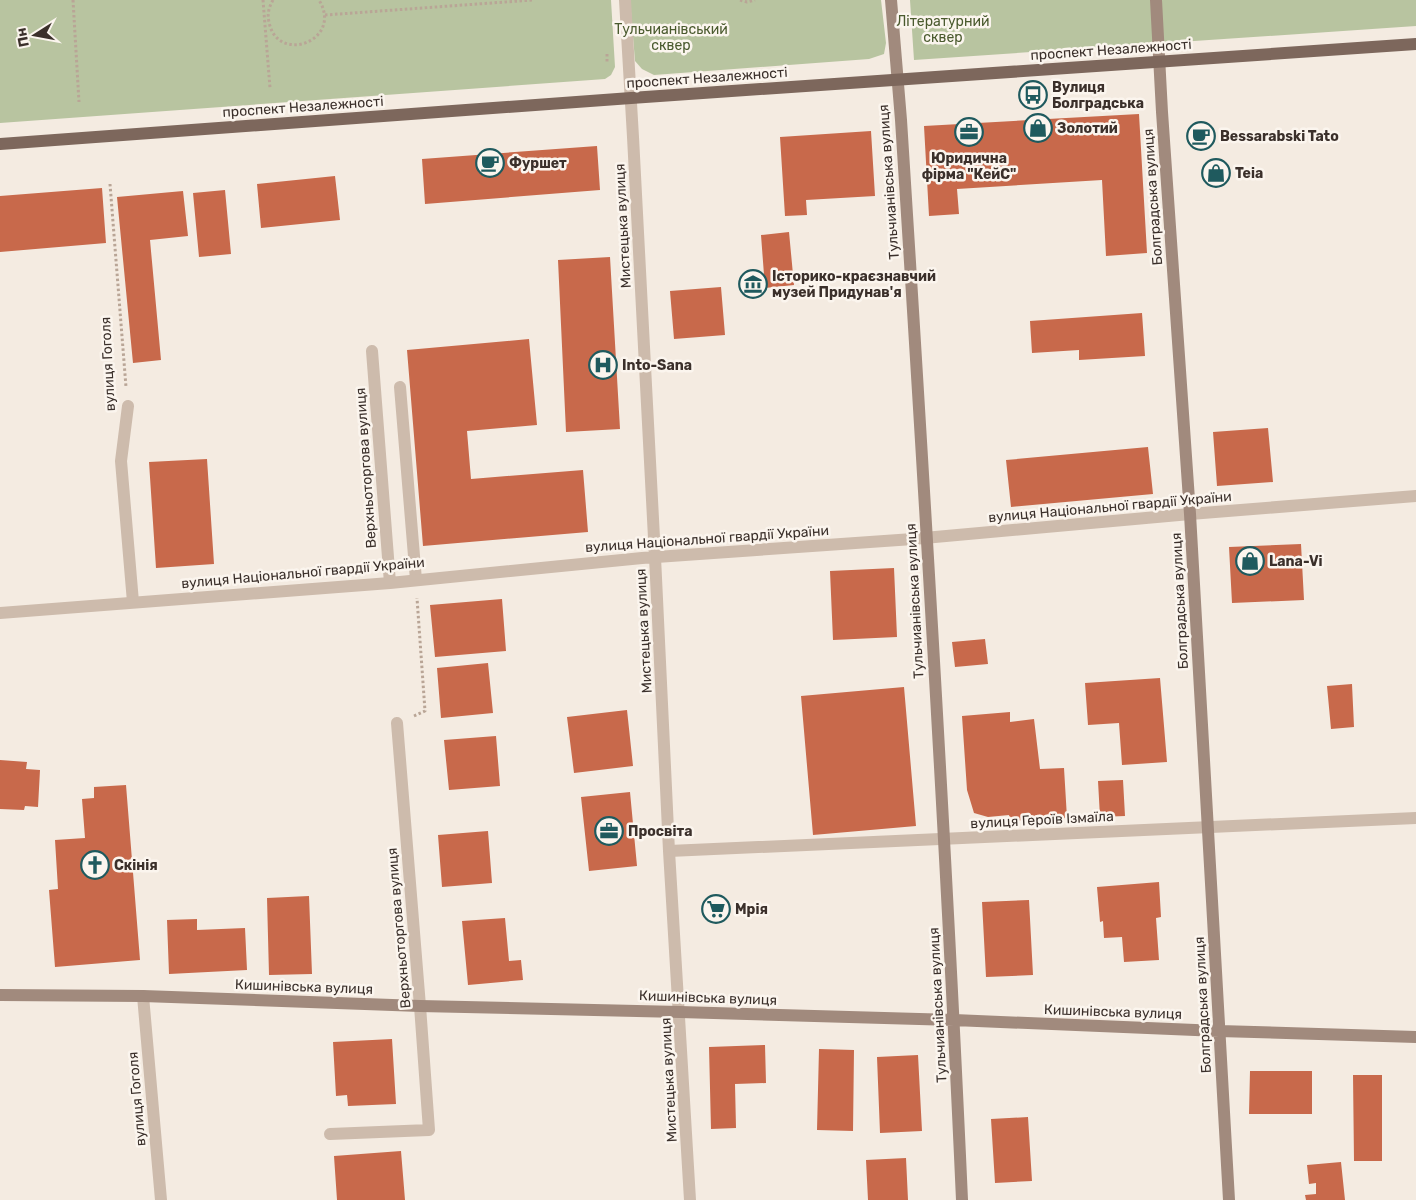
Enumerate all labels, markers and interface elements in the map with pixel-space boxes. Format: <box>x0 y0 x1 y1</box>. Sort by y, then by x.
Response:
north arrow <box>10 10 60 60</box>
park label: Літературний сквер <box>896 13 990 46</box>
park label: Тульчианівський сквер <box>614 21 728 54</box>
text: Пн <box>13 26 33 49</box>
street label: проспект Незалежності <box>1030 36 1192 64</box>
street label: проспект Незалежності <box>626 64 788 92</box>
place label: Вулиця Болградська <box>1052 79 1144 112</box>
bus stop icon: Вулиця Болградська <box>1018 80 1048 110</box>
street label: проспект Незалежності <box>222 93 384 121</box>
street label: Тульчианівська вулиця <box>875 104 903 260</box>
shop icon: Золотий <box>1023 113 1053 143</box>
office icon: Юридична фірма "КейС" <box>954 117 984 147</box>
place label: Золотий <box>1057 120 1118 137</box>
cafe icon: Bessarabski Tato <box>1186 121 1216 151</box>
street label: Болградська вулиця <box>1140 128 1166 266</box>
place label: Bessarabski Tato <box>1220 128 1339 145</box>
cafe icon: Фуршет <box>475 148 505 178</box>
place label: Юридична фірма "КейС" <box>922 150 1016 183</box>
place label: Фуршет <box>509 155 567 172</box>
shop icon: Teia <box>1201 158 1231 188</box>
street label: Мистецька вулиця <box>611 163 635 289</box>
place label: Teia <box>1235 165 1263 182</box>
place label: Історико-краєзнавчий музей Придунав'я <box>772 268 936 301</box>
museum icon: Історико-краєзнавчий музей Придунав'я <box>738 269 768 299</box>
street label: вулиця Гоголя <box>97 316 119 412</box>
hospital icon: Into-Sana <box>588 350 618 380</box>
place label: Into-Sana <box>622 357 692 374</box>
street label: Верхньоторгова вулиця <box>352 387 380 549</box>
street label: вулиця Національної гвардії України <box>988 488 1232 526</box>
street label: вулиця Національної гвардії України <box>585 522 829 556</box>
street label: Тульчианівська вулиця <box>902 523 928 679</box>
street label: Болградська вулиця <box>1168 532 1192 670</box>
shop icon: Lana-Vi <box>1235 546 1265 576</box>
place label: Lana-Vi <box>1269 553 1323 570</box>
street label: вулиця Національної гвардії України <box>181 554 425 592</box>
street label: Мистецька вулиця <box>632 568 656 694</box>
street label: вулиця Героїв Ізмаїла <box>970 808 1114 832</box>
office icon: Просвіта <box>594 816 624 846</box>
place label: Просвіта <box>628 823 693 840</box>
street label: Верхньоторгова вулиця <box>384 847 414 1009</box>
church icon: Скінія <box>80 850 110 880</box>
place label: Скінія <box>114 857 158 874</box>
supermarket icon: Мрія <box>701 894 731 924</box>
place label: Мрія <box>735 901 768 918</box>
street label: Тульчианівська вулиця <box>925 927 951 1083</box>
street label: Болградська вулиця <box>1191 936 1215 1074</box>
street label: Кишинівська вулиця <box>235 976 373 998</box>
street label: Кишинівська вулиця <box>639 987 777 1009</box>
street label: Кишинівська вулиця <box>1044 1001 1182 1023</box>
street label: Мистецька вулиця <box>657 1017 681 1143</box>
street label: вулиця Гоголя <box>124 1051 150 1147</box>

